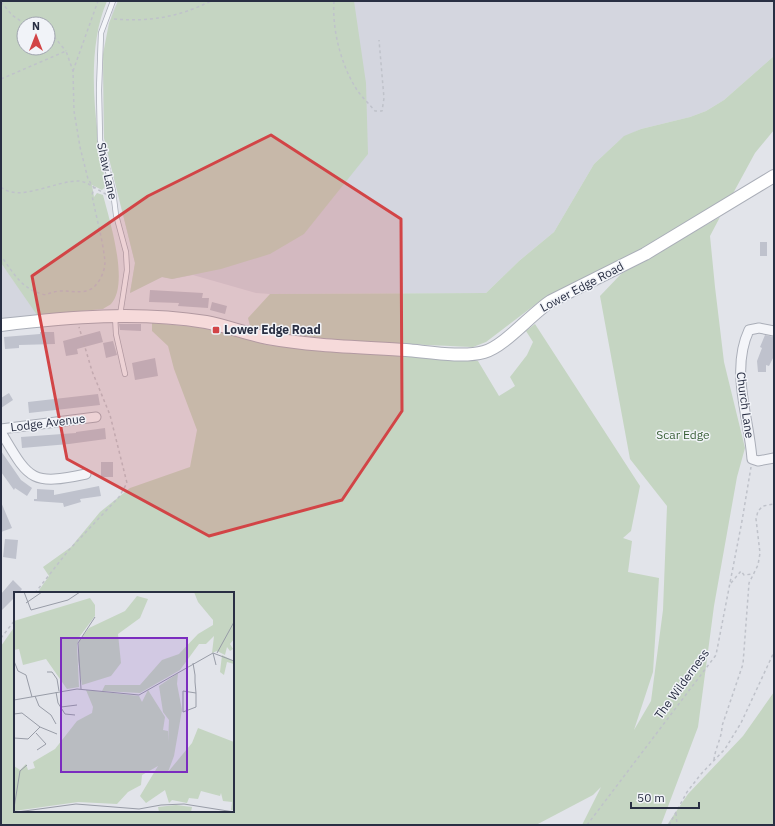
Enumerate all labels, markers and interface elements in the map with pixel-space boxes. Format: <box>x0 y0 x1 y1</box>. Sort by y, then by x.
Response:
north arrow <box>16 16 56 56</box>
text: N <box>32 19 40 33</box>
street label: Shaw Lane <box>94 141 121 201</box>
street label: Lower Edge Road <box>537 258 626 315</box>
place label: Lower Edge Road <box>224 322 321 337</box>
marker: Lower Edge Road <box>211 325 221 335</box>
street label: Church Lane <box>733 371 758 440</box>
street label: Lodge Avenue <box>10 410 87 435</box>
park label: Scar Edge <box>656 427 710 442</box>
inset map <box>14 592 234 812</box>
street label: The Wilderness <box>651 646 712 722</box>
scale bar <box>631 784 699 810</box>
text: 50 m <box>637 790 665 805</box>

